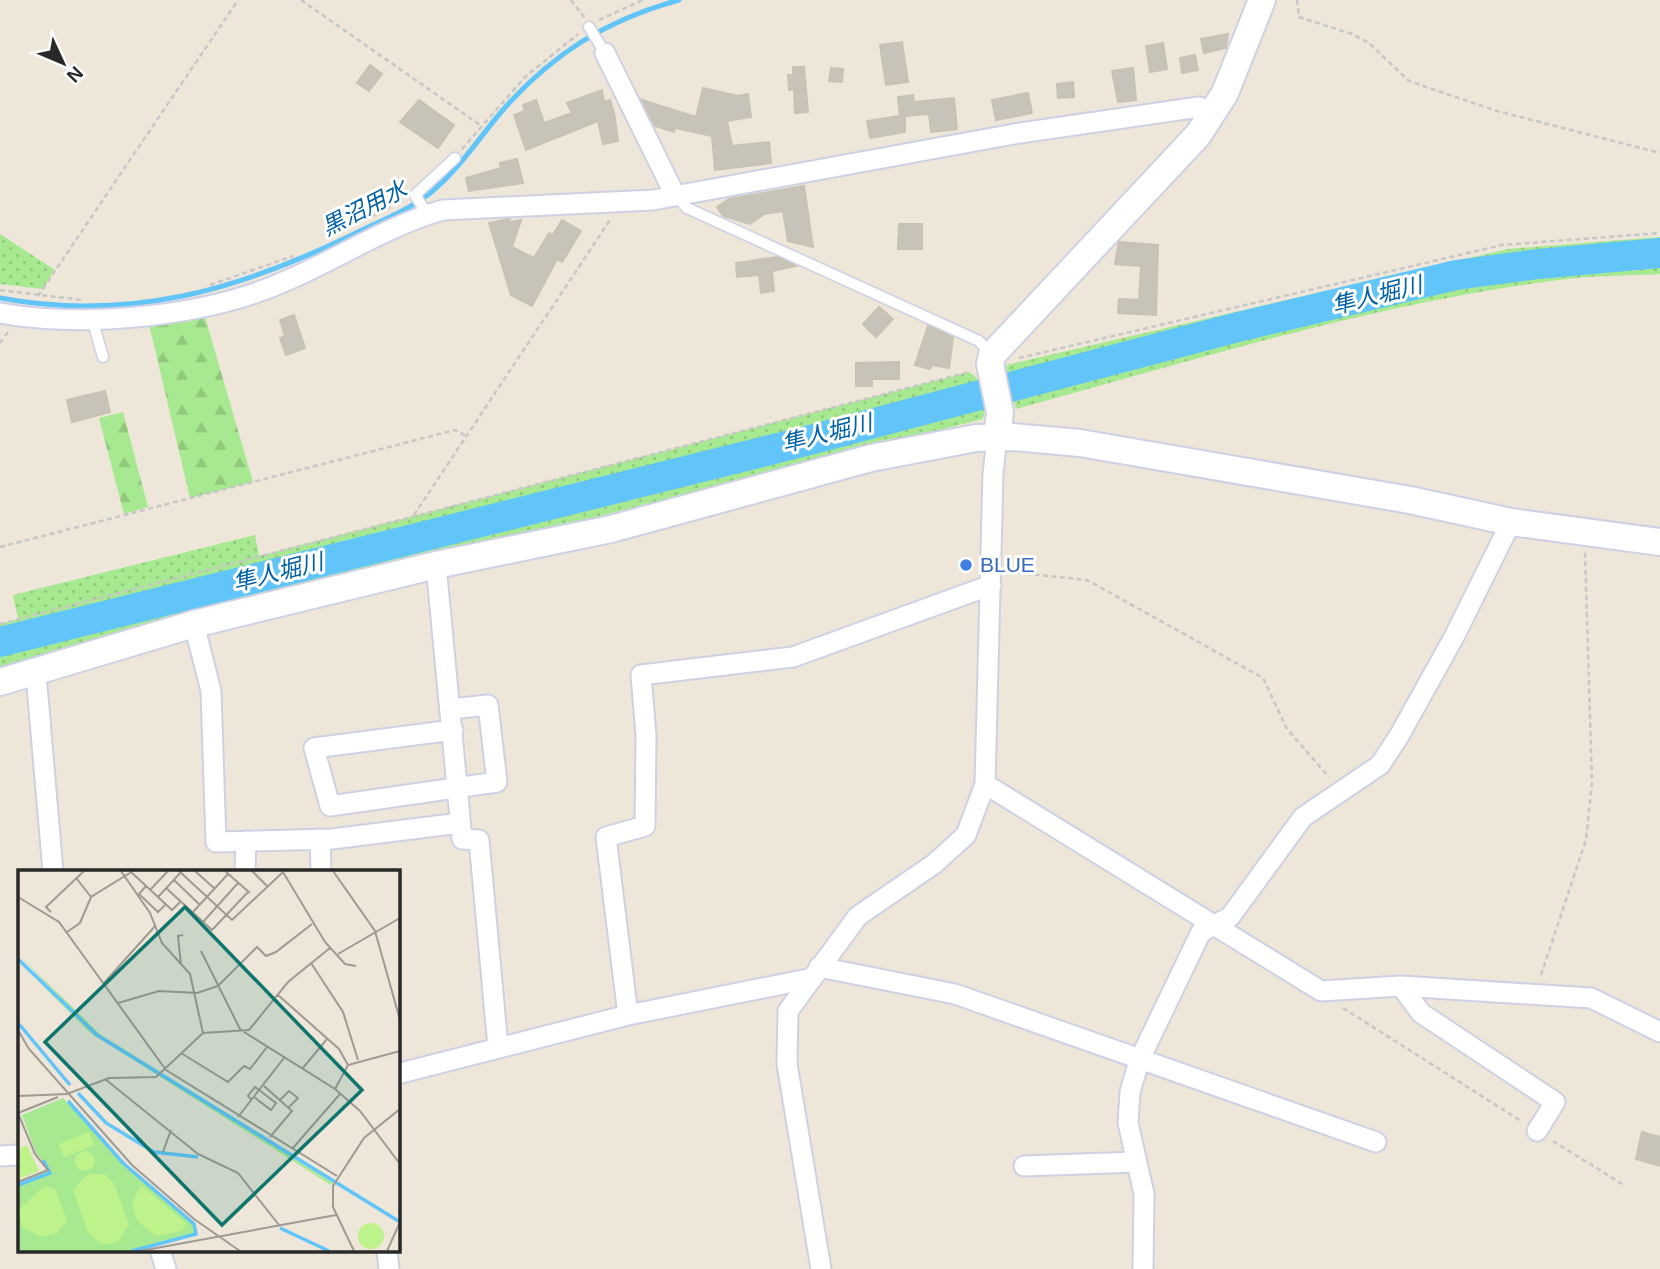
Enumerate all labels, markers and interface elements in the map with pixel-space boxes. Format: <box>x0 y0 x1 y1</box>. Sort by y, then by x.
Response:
north arrow <box>28 28 98 98</box>
text: N <box>63 62 87 87</box>
water label: 黒沼用水 <box>317 174 414 240</box>
water label: 隼人堀川 <box>1329 271 1428 319</box>
water label: 隼人堀川 <box>779 409 878 457</box>
water label: 隼人堀川 <box>230 548 329 596</box>
place label: BLUE <box>980 553 1035 576</box>
marker: BLUE <box>958 557 974 573</box>
inset map <box>18 870 399 1252</box>

